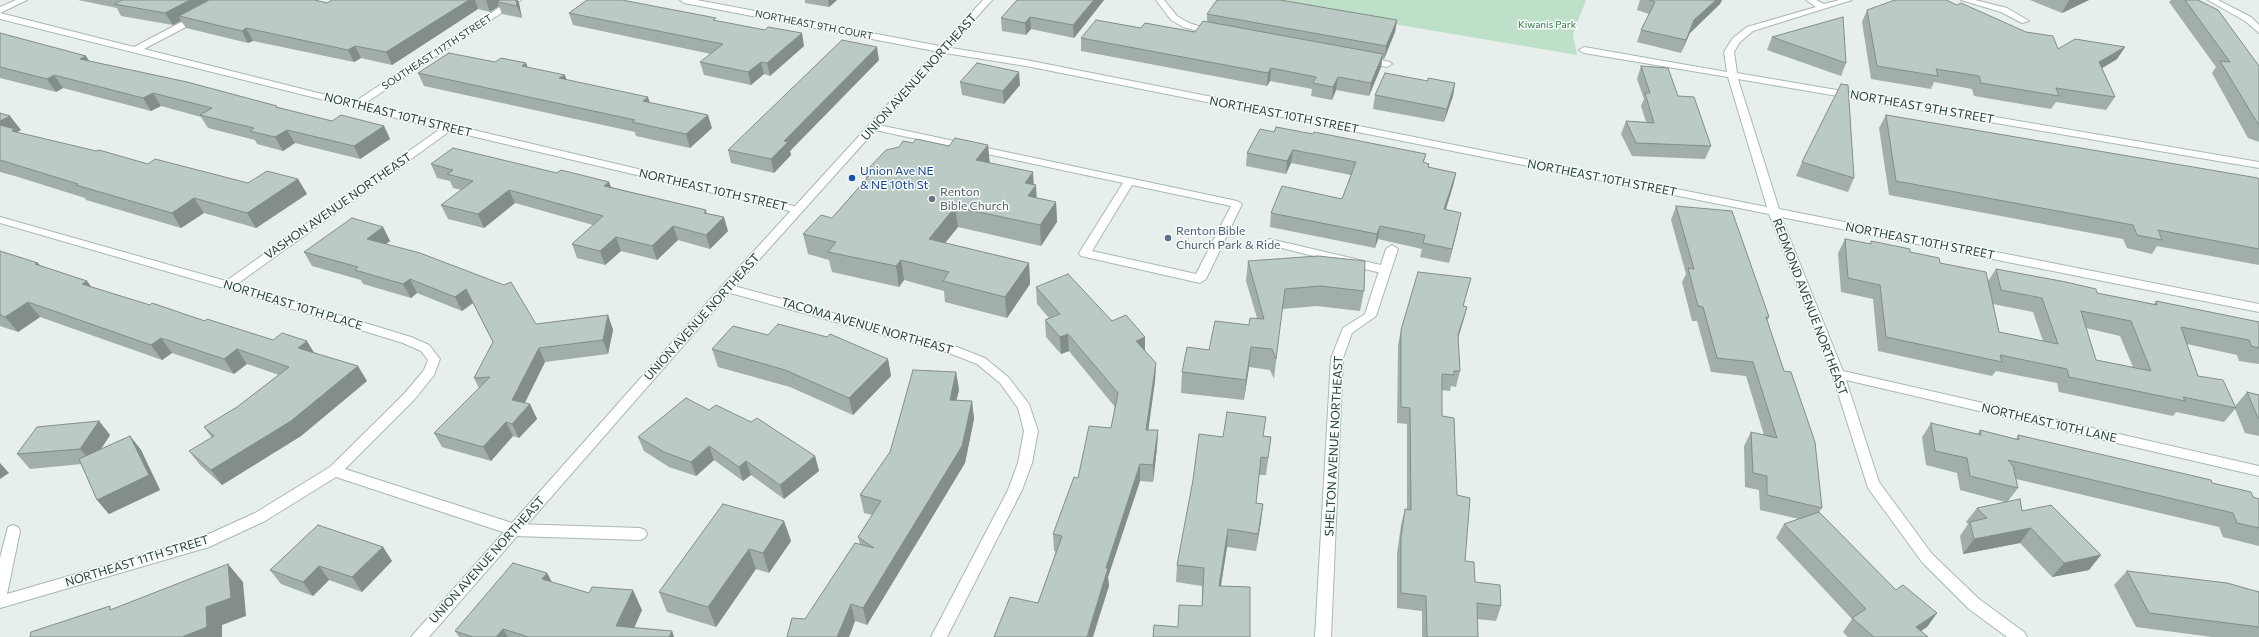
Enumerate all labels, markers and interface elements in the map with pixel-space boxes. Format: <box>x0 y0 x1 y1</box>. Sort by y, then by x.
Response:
street label: NORTHEAST 9TH COURT <box>754 8 874 42</box>
street label: UNION AVENUE NORTHEAST <box>858 11 980 143</box>
street label: SOUTHEAST 117TH STREET <box>380 12 494 92</box>
park label: Kiwanis Park <box>1518 19 1576 31</box>
street label: NORTHEAST 9TH STREET <box>1849 87 1995 127</box>
street label: NORTHEAST 10TH STREET <box>323 90 473 140</box>
street label: NORTHEAST 10TH STREET <box>1208 93 1360 137</box>
street label: VASHON AVENUE NORTHEAST <box>262 150 414 262</box>
street label: NORTHEAST 10TH STREET <box>1526 156 1678 200</box>
place label: Union Ave NE & NE 10th St <box>860 164 934 192</box>
street label: NORTHEAST 10TH STREET <box>637 166 789 214</box>
marker: Union Ave NE & NE 10th St <box>847 173 857 183</box>
place label: Renton Bible Church <box>940 185 1009 213</box>
marker: Renton Bible Church <box>927 194 937 204</box>
street label: REDMOND AVENUE NORTHEAST <box>1770 217 1850 397</box>
street label: NORTHEAST 10TH STREET <box>1844 219 1996 263</box>
place label: Renton Bible Church Park & Ride <box>1176 224 1280 252</box>
marker: Renton Bible Church Park & Ride <box>1163 233 1173 243</box>
street label: UNION AVENUE NORTHEAST <box>641 251 763 383</box>
street label: NORTHEAST 10TH PLACE <box>222 277 364 333</box>
street label: TACOMA AVENUE NORTHEAST <box>780 295 954 357</box>
street label: SHELTON AVENUE NORTHEAST <box>1322 355 1346 537</box>
street label: NORTHEAST 10TH LANE <box>1980 400 2118 446</box>
street label: UNION AVENUE NORTHEAST <box>426 494 548 626</box>
street label: NORTHEAST 11TH STREET <box>63 532 211 590</box>

